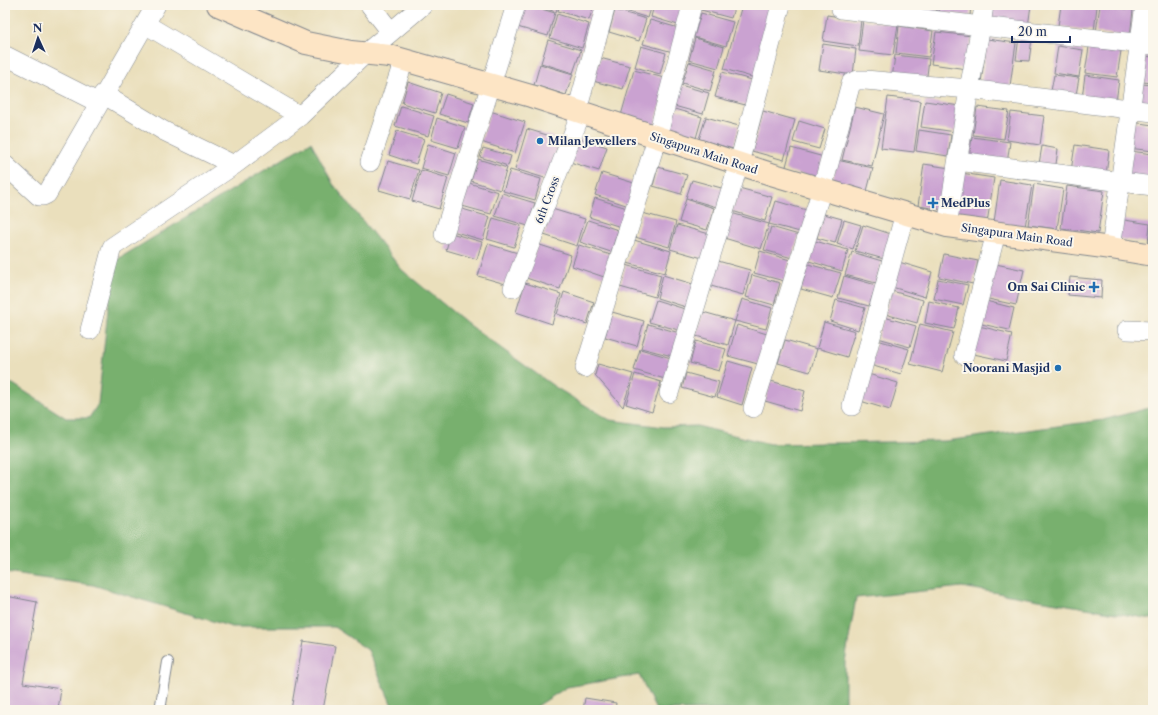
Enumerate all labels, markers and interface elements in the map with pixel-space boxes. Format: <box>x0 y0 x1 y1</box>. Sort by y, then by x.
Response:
north arrow <box>18 18 58 58</box>
scale bar <box>1012 18 1070 44</box>
text: N <box>32 21 43 35</box>
text: 20 m <box>1018 24 1047 39</box>
street label: Singapura Main Road <box>648 129 760 177</box>
place label: Milan Jewellers <box>548 134 636 148</box>
marker: Milan Jewellers <box>535 136 545 146</box>
street label: 6th Cross <box>532 174 562 226</box>
place label: MedPlus <box>941 196 990 210</box>
marker: MedPlus <box>928 198 938 208</box>
street label: Singapura Main Road <box>960 220 1074 250</box>
place label: Om Sai Clinic <box>1008 280 1085 294</box>
marker: Om Sai Clinic <box>1088 281 1100 293</box>
place label: Noorani Masjid <box>963 361 1051 375</box>
marker: Noorani Masjid <box>1053 363 1063 373</box>

